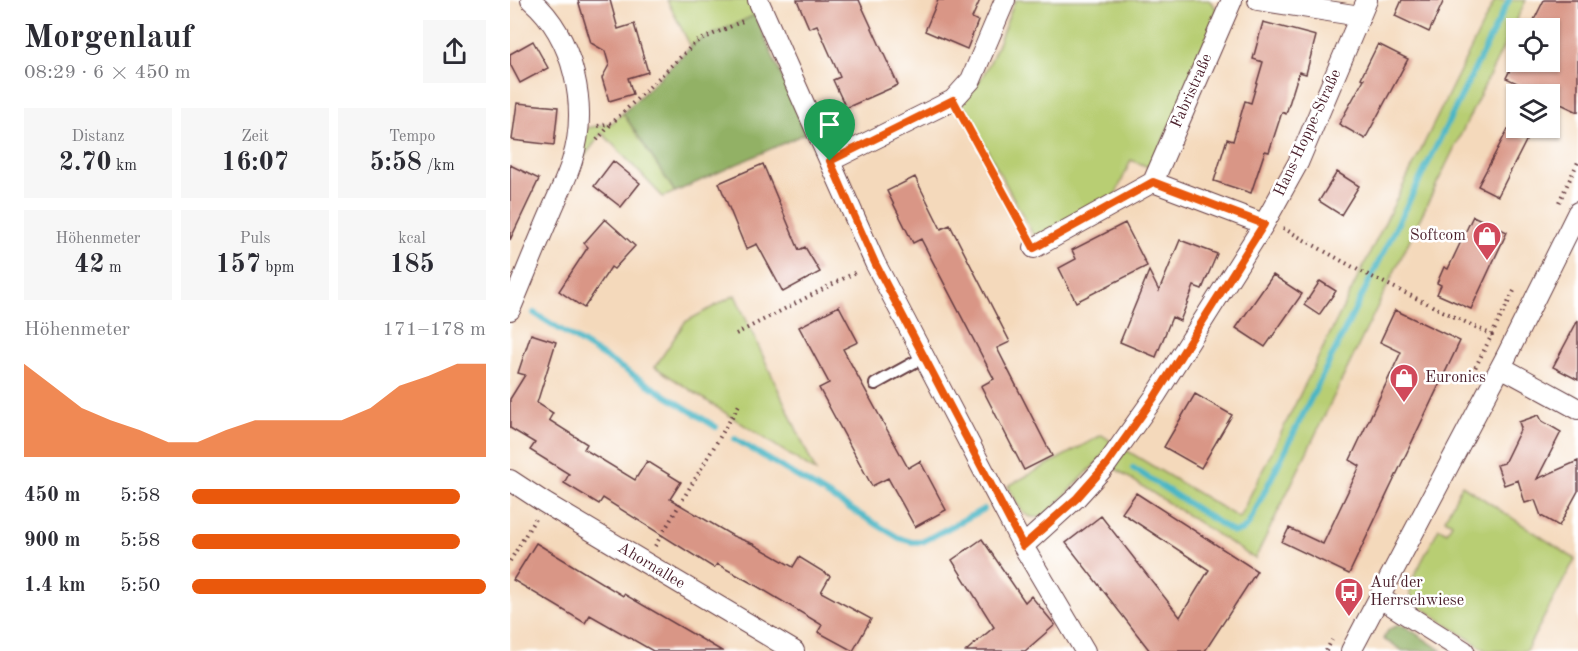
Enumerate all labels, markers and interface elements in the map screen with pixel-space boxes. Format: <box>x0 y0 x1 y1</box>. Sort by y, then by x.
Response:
map controls <box>1506 18 1560 138</box>
button: locate <box>1506 18 1560 72</box>
button: share <box>423 20 486 83</box>
text: Morgenlauf <box>24 22 193 55</box>
street label: Fabristraße <box>1169 51 1215 131</box>
text: 08:29 · 6 × 450 m <box>24 63 191 83</box>
street label: Hans-Hoppe-Straße <box>1272 67 1344 199</box>
button: layers <box>1506 84 1560 138</box>
pin <box>804 99 855 161</box>
icon: arrive <box>813 108 846 141</box>
text: Distanz <box>72 129 124 145</box>
text: Zeit <box>241 129 269 145</box>
text: Tempo <box>389 129 435 145</box>
text: 2.70 <box>59 150 112 176</box>
text: 16:07 <box>221 150 289 176</box>
text: 5:58 <box>369 150 422 176</box>
text: km <box>112 158 137 174</box>
text: /km <box>422 158 455 174</box>
shop icon: Softcom <box>1471 220 1503 262</box>
place label: Softcom <box>1410 228 1466 244</box>
text: Höhenmeter <box>56 231 140 247</box>
text: Puls <box>240 231 270 247</box>
text: kcal <box>398 231 426 247</box>
text: 42 <box>74 252 104 278</box>
text: 157 <box>216 252 261 278</box>
text: 185 <box>389 252 435 278</box>
text: m <box>104 260 122 276</box>
text: bpm <box>261 260 294 276</box>
text: Höhenmeter <box>24 320 130 340</box>
text: 171–178 m <box>383 320 486 340</box>
shop icon: Euronics <box>1388 362 1420 404</box>
place label: Euronics <box>1425 370 1486 386</box>
text: 450 m <box>24 486 80 506</box>
text: 5:58 <box>120 486 160 506</box>
text: 900 m <box>24 531 80 551</box>
text: 5:58 <box>120 531 160 551</box>
street label: Ahornallee <box>615 540 687 592</box>
place label: Auf der Herrschwiese <box>1370 575 1464 609</box>
text: 1.4 km <box>24 576 86 596</box>
text: 5:50 <box>120 576 160 596</box>
bus stop icon: Auf der Herrschwiese <box>1333 576 1365 618</box>

